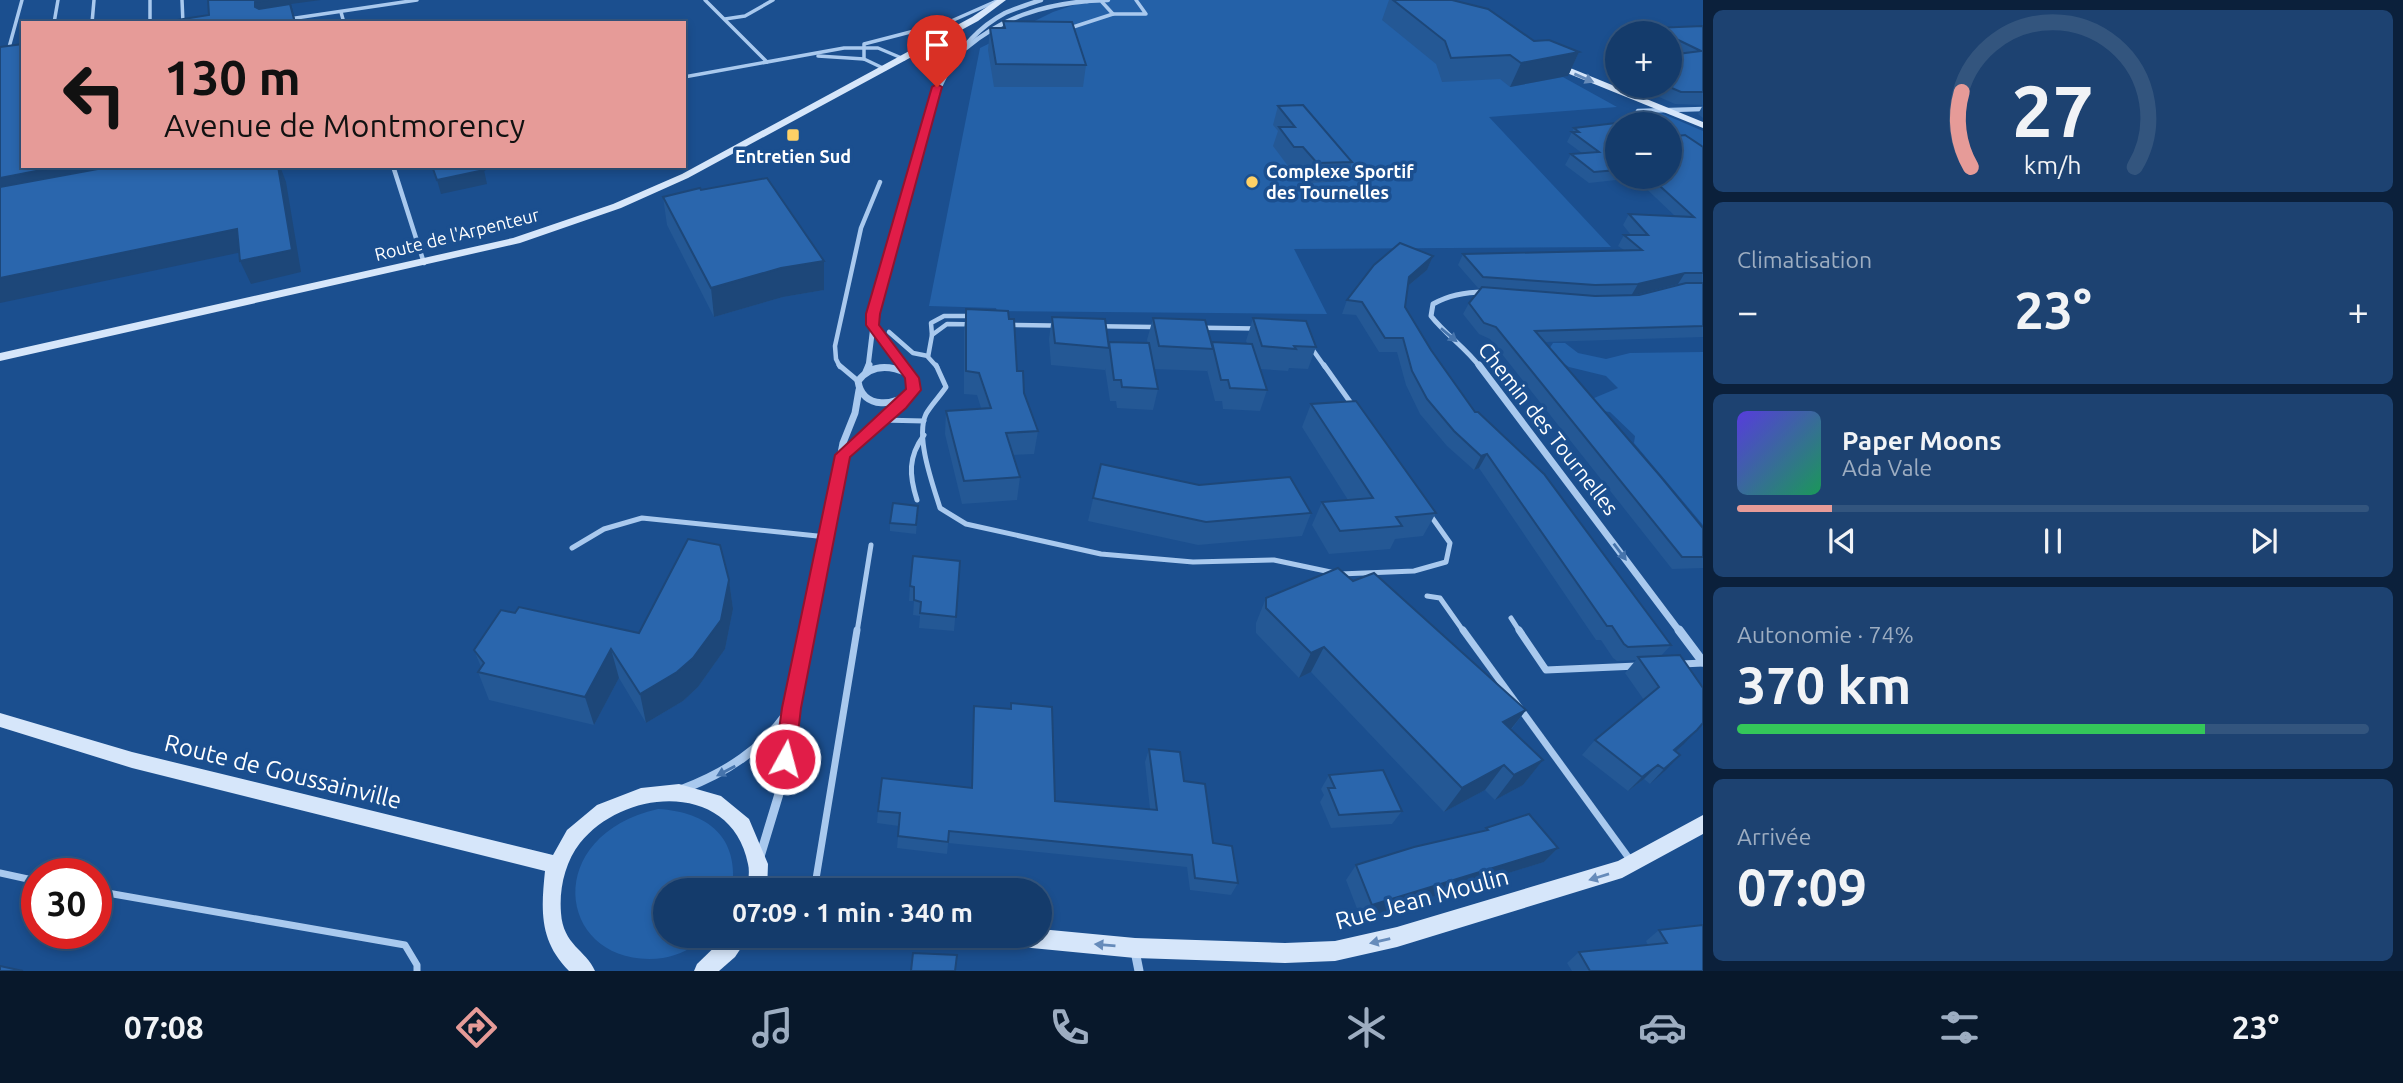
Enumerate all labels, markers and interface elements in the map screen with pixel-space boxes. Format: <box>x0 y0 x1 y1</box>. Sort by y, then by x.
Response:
pin <box>907 15 967 87</box>
map controls <box>1605 21 1682 189</box>
button: + <box>1605 21 1682 98</box>
icon: arrive <box>918 26 956 64</box>
icon: left <box>49 49 140 140</box>
text: 130 m <box>164 49 301 104</box>
text: 27 <box>2012 69 2094 151</box>
one-way arrow <box>1574 72 1594 84</box>
text: Avenue de Montmorency <box>164 107 525 143</box>
button: − <box>1605 112 1682 189</box>
marker: Entretien Sud <box>785 127 801 143</box>
place label: Entretien Sud <box>735 146 851 166</box>
text: km/h <box>2024 151 2082 179</box>
place label: Complexe Sportif des Tournelles <box>1266 161 1414 202</box>
marker: Complexe Sportif des Tournelles <box>1244 174 1260 190</box>
street label: Route de l'Arpenteur <box>372 204 541 264</box>
text: Climatisation <box>1737 247 1872 272</box>
text: 23° <box>2014 281 2092 339</box>
text: − <box>1737 290 1758 332</box>
text: + <box>2348 290 2369 332</box>
one-way arrow <box>1439 328 1457 343</box>
street label: Chemin des Tournelles <box>1474 337 1624 519</box>
text: Paper Moons <box>1842 426 2001 455</box>
text: Ada Vale <box>1842 455 1932 480</box>
icon: previous <box>1823 522 1861 560</box>
icon: pause <box>2034 522 2072 560</box>
icon: next <box>2245 522 2283 560</box>
one-way arrow <box>1612 543 1626 561</box>
text: Autonomie · 74% <box>1737 622 1914 647</box>
text: 370 km <box>1737 656 1911 714</box>
position arrow <box>748 722 822 796</box>
street label: Route de Goussainville <box>162 729 404 814</box>
one-way arrow <box>716 766 736 777</box>
text: Arrivée <box>1737 824 1812 849</box>
speed limit sign: 30 <box>21 858 112 949</box>
text: 07:09 <box>1737 858 1867 916</box>
street label: Rue Jean Moulin <box>1332 862 1512 935</box>
one-way arrow <box>1588 872 1609 882</box>
text: 07:09 · 1 min · 340 m <box>732 898 973 927</box>
one-way arrow <box>1369 935 1391 946</box>
one-way arrow <box>1094 939 1116 950</box>
icon: directions <box>452 1003 501 1052</box>
icon: music <box>748 1003 797 1052</box>
icon: phone <box>1045 1003 1094 1052</box>
icon: climate <box>1342 1003 1391 1052</box>
icon: car <box>1638 1003 1687 1052</box>
icon: filters <box>1935 1003 1984 1052</box>
text: 07:08 <box>124 1009 204 1045</box>
text: 23° <box>2232 1009 2279 1045</box>

